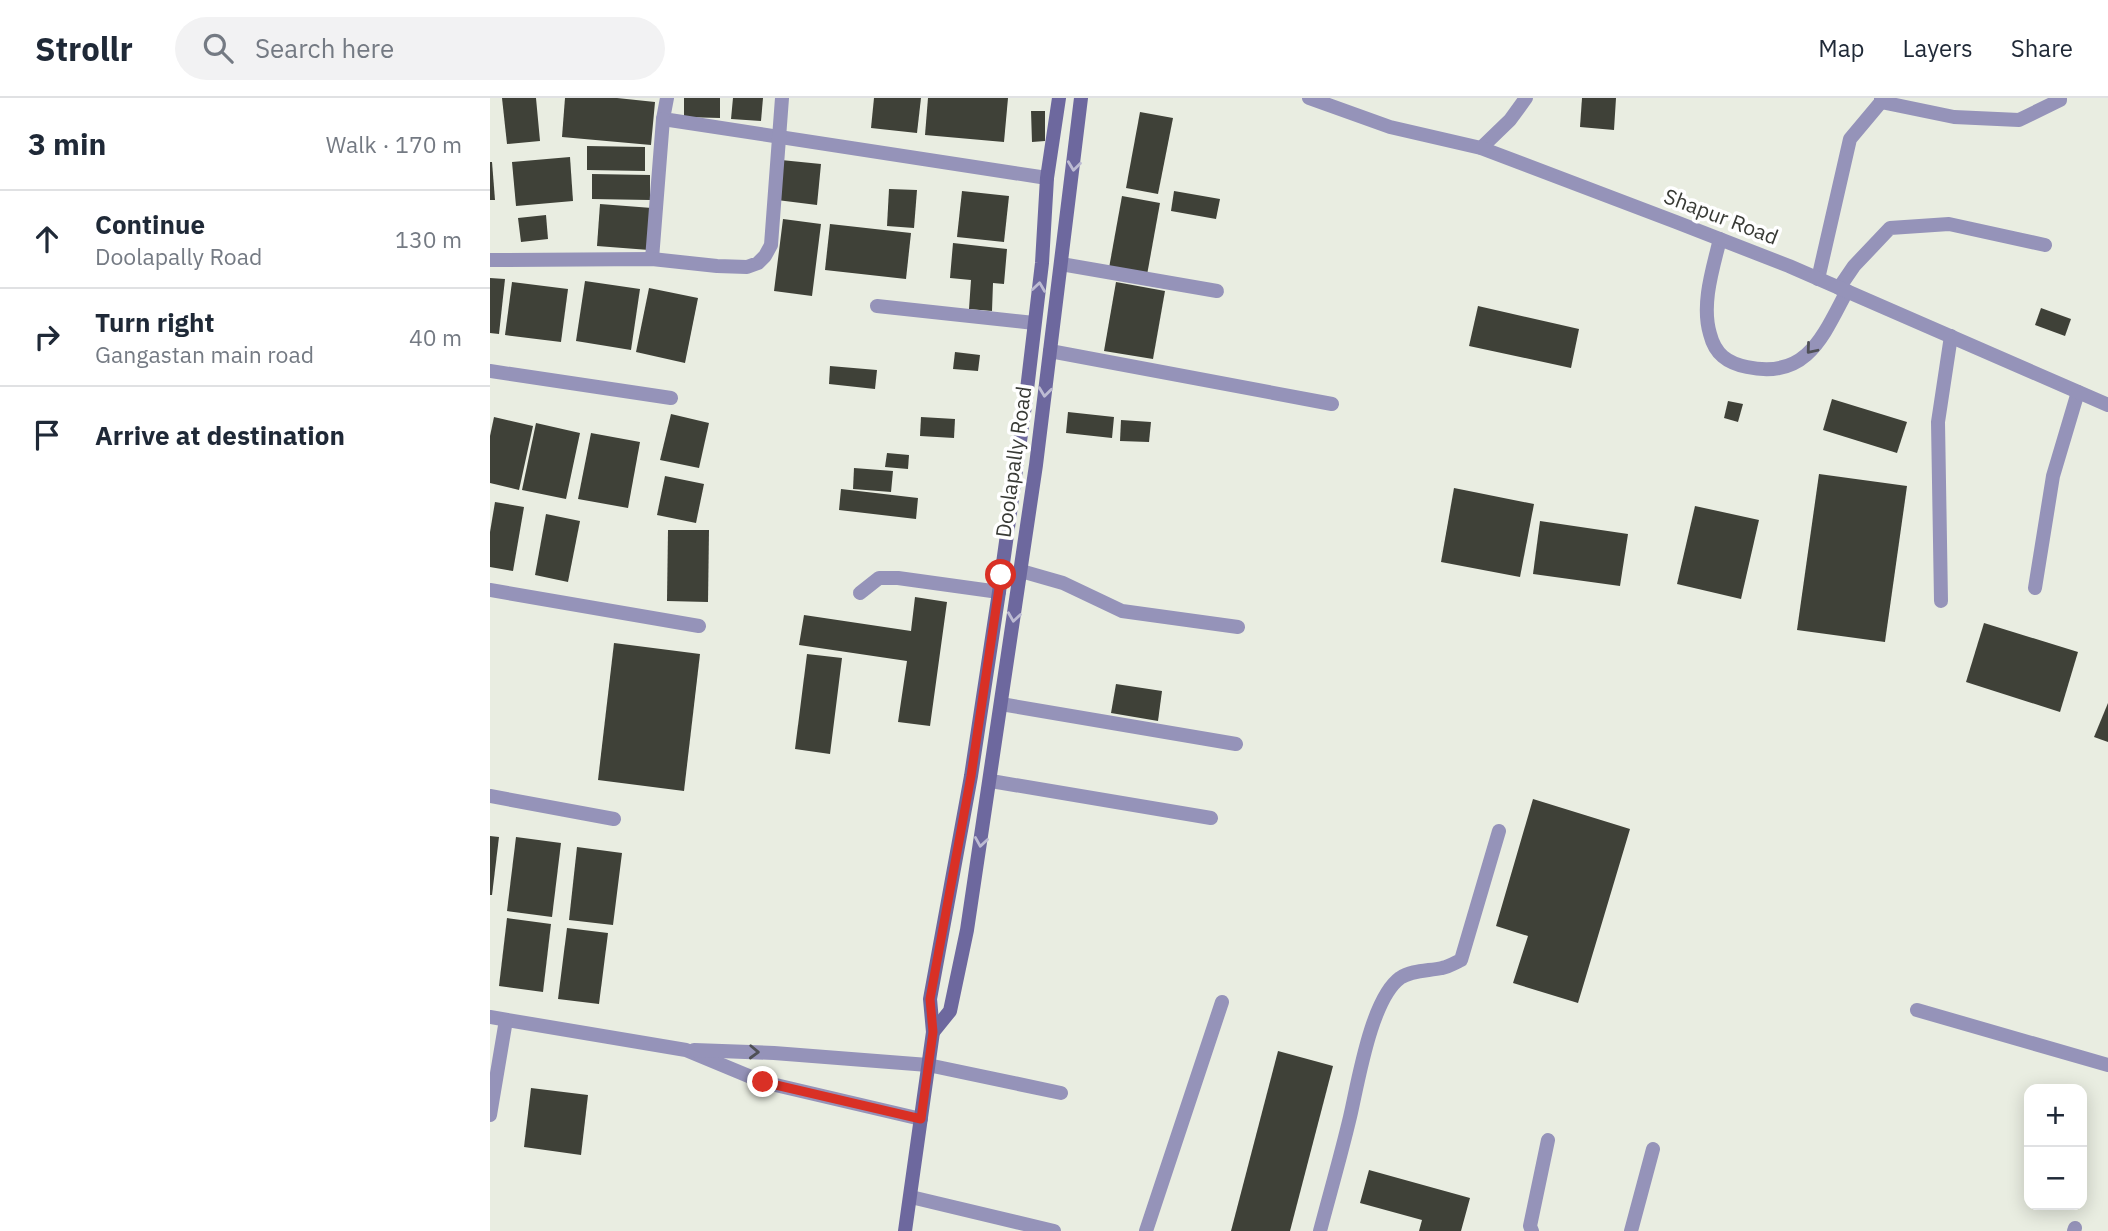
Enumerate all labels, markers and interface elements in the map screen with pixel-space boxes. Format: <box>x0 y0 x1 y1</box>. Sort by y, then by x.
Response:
search box <box>175 17 665 80</box>
text: Strollr <box>35 27 133 70</box>
icon: search <box>199 29 237 67</box>
text: Search here <box>255 31 394 65</box>
text: Map <box>1818 32 1865 64</box>
text: Layers <box>1903 32 1973 64</box>
text: Share <box>2011 32 2073 64</box>
text: 3 min <box>28 124 106 163</box>
text: Walk · 170 m <box>326 129 462 159</box>
one-way arrow <box>1067 160 1082 172</box>
street label: Shapur Road <box>1660 181 1783 251</box>
text: Continue <box>95 207 205 241</box>
icon: ahead <box>28 220 66 258</box>
text: 130 m <box>395 224 462 254</box>
text: Doolapally Road <box>95 241 262 271</box>
one-way arrow <box>1032 281 1047 293</box>
text: Turn right <box>95 305 214 339</box>
icon: right <box>28 318 66 356</box>
text: 40 m <box>409 322 462 352</box>
text: Gangastan main road <box>95 339 314 369</box>
one-way arrow <box>1807 342 1820 354</box>
street label: Doolapally Road <box>989 384 1038 539</box>
one-way arrow <box>1038 386 1053 397</box>
icon: arrive <box>28 416 66 454</box>
text: Arrive at destination <box>95 418 345 452</box>
route start <box>985 559 1016 590</box>
one-way arrow <box>1007 611 1022 623</box>
one-way arrow <box>974 836 989 848</box>
one-way arrow <box>748 1045 759 1060</box>
route end <box>747 1066 778 1097</box>
map controls <box>2024 1084 2087 1210</box>
button: + <box>2024 1084 2087 1147</box>
button: − <box>2024 1147 2087 1210</box>

